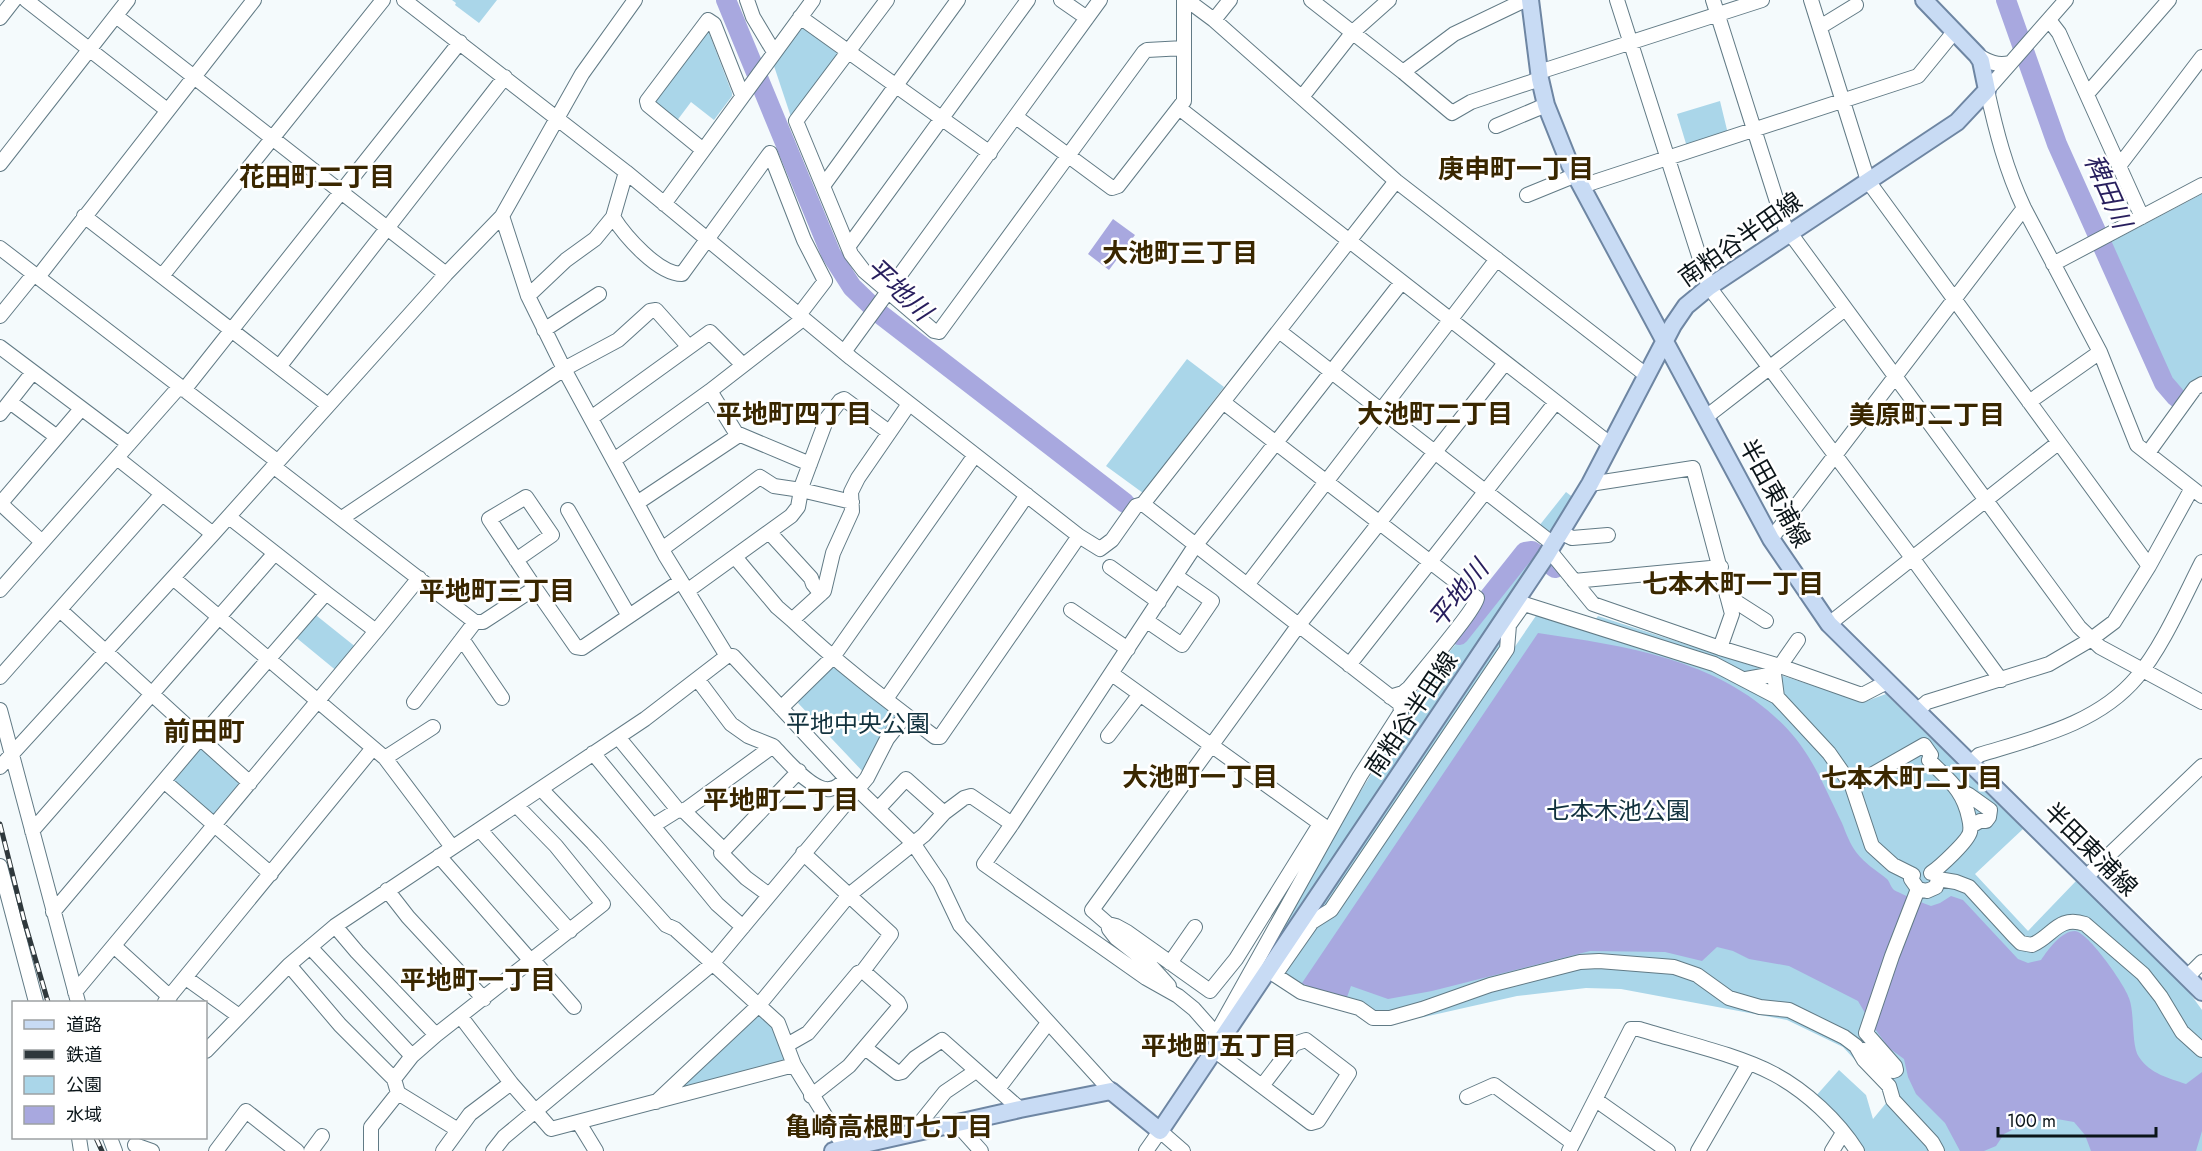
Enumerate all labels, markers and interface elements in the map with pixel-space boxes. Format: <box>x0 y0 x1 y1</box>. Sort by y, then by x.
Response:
water label: 稗田川 <box>2075 148 2142 237</box>
district label: 庚申町一丁目 <box>1438 150 1594 188</box>
district label: 花田町二丁目 <box>239 158 395 196</box>
street label: 南粕谷半田線 <box>1671 183 1809 295</box>
district label: 大池町三丁目 <box>1102 234 1258 272</box>
water label: 平地川 <box>858 249 943 332</box>
district label: 平地町四丁目 <box>716 395 872 433</box>
district label: 大池町二丁目 <box>1357 395 1513 433</box>
district label: 美原町二丁目 <box>1849 396 2005 434</box>
street label: 半田東浦線 <box>1731 432 1819 554</box>
water label: 平地川 <box>1419 549 1499 636</box>
district label: 七本木町一丁目 <box>1642 565 1824 603</box>
district label: 平地町三丁目 <box>419 572 575 610</box>
street label: 南粕谷半田線 <box>1356 645 1466 783</box>
park label: 平地中央公園 <box>786 706 930 741</box>
district label: 前田町 <box>164 712 245 751</box>
district label: 大池町一丁目 <box>1122 758 1278 796</box>
district label: 七本木町二丁目 <box>1821 759 2003 797</box>
district label: 平地町二丁目 <box>703 781 859 819</box>
park label: 七本木池公園 <box>1546 793 1690 828</box>
street label: 半田東浦線 <box>2036 794 2146 904</box>
district label: 平地町一丁目 <box>400 961 556 999</box>
legend <box>12 1001 207 1139</box>
text: 道路 <box>66 1012 102 1038</box>
district label: 平地町五丁目 <box>1141 1027 1297 1065</box>
text: 鉄道 <box>66 1042 102 1068</box>
text: 公園 <box>66 1072 102 1098</box>
scale bar <box>1998 1100 2156 1138</box>
text: 水域 <box>66 1102 102 1128</box>
district label: 亀崎高根町七丁目 <box>785 1108 993 1146</box>
text: 100 m <box>2007 1108 2056 1134</box>

